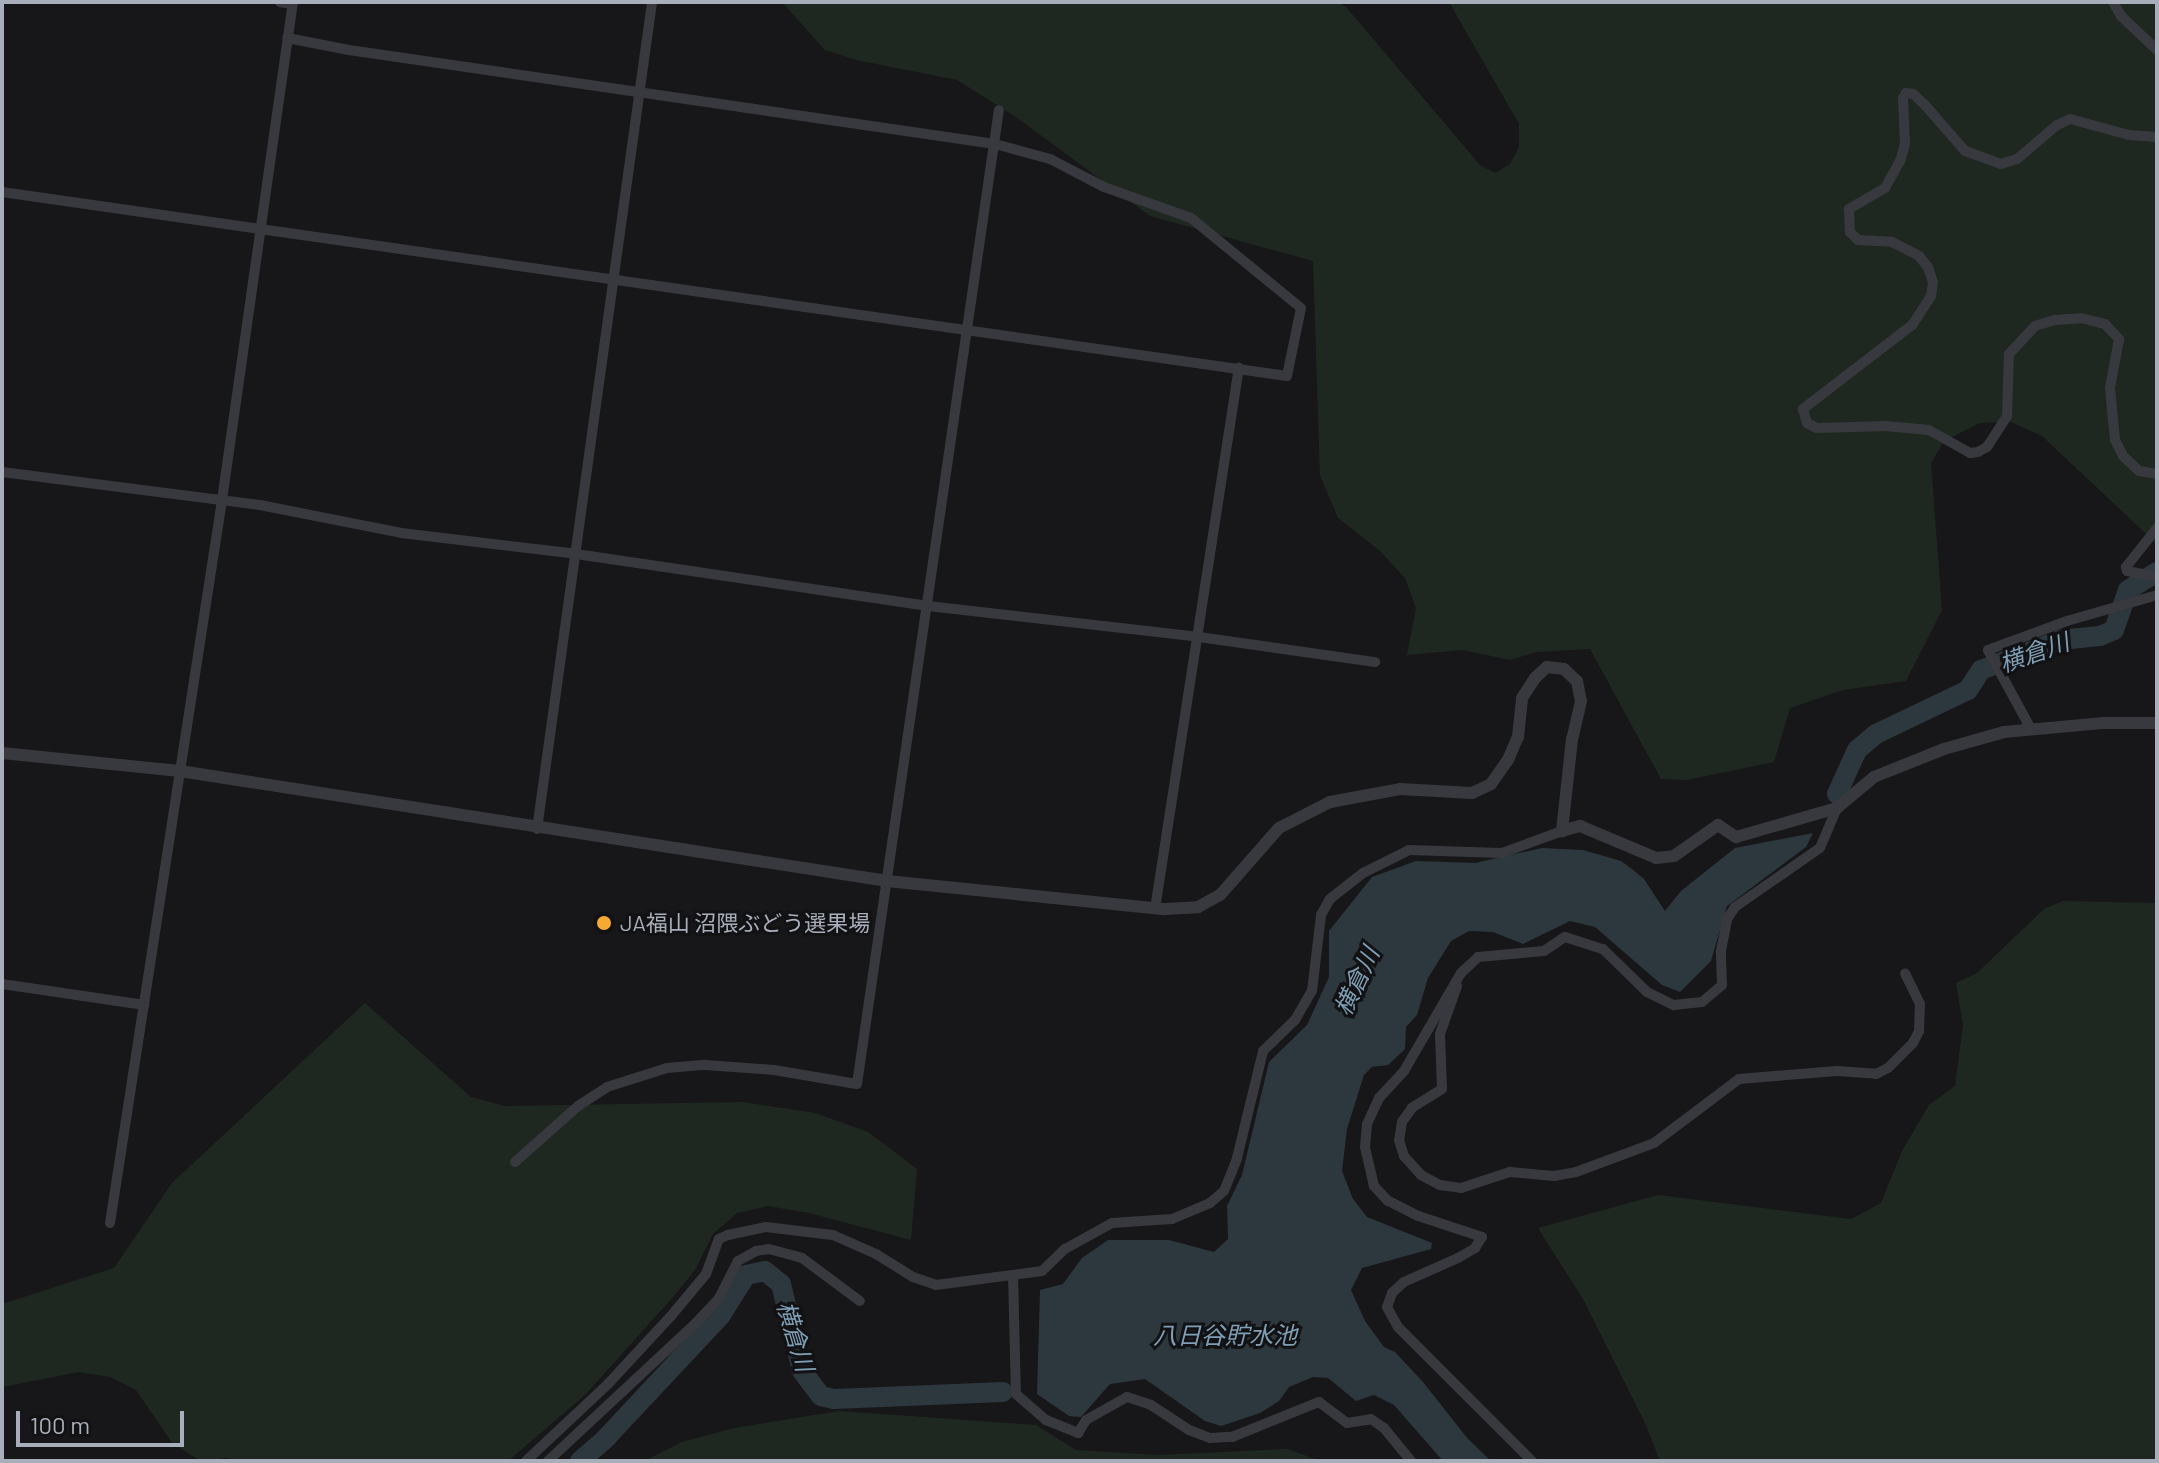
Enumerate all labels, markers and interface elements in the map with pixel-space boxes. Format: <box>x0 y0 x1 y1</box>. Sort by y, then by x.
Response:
water label: 横倉川 <box>1995 627 2073 677</box>
place label: JA福山 沼隈ぶどう選果場 <box>620 910 870 936</box>
marker: JA福山 沼隈ぶどう選果場 <box>595 914 613 932</box>
water label: 横倉川 <box>1328 942 1384 1020</box>
water label: 横倉川 <box>772 1297 820 1375</box>
water label: 八日谷貯水池 <box>1153 1321 1297 1349</box>
scale bar <box>20 1395 188 1445</box>
text: 100 m <box>30 1410 90 1439</box>

